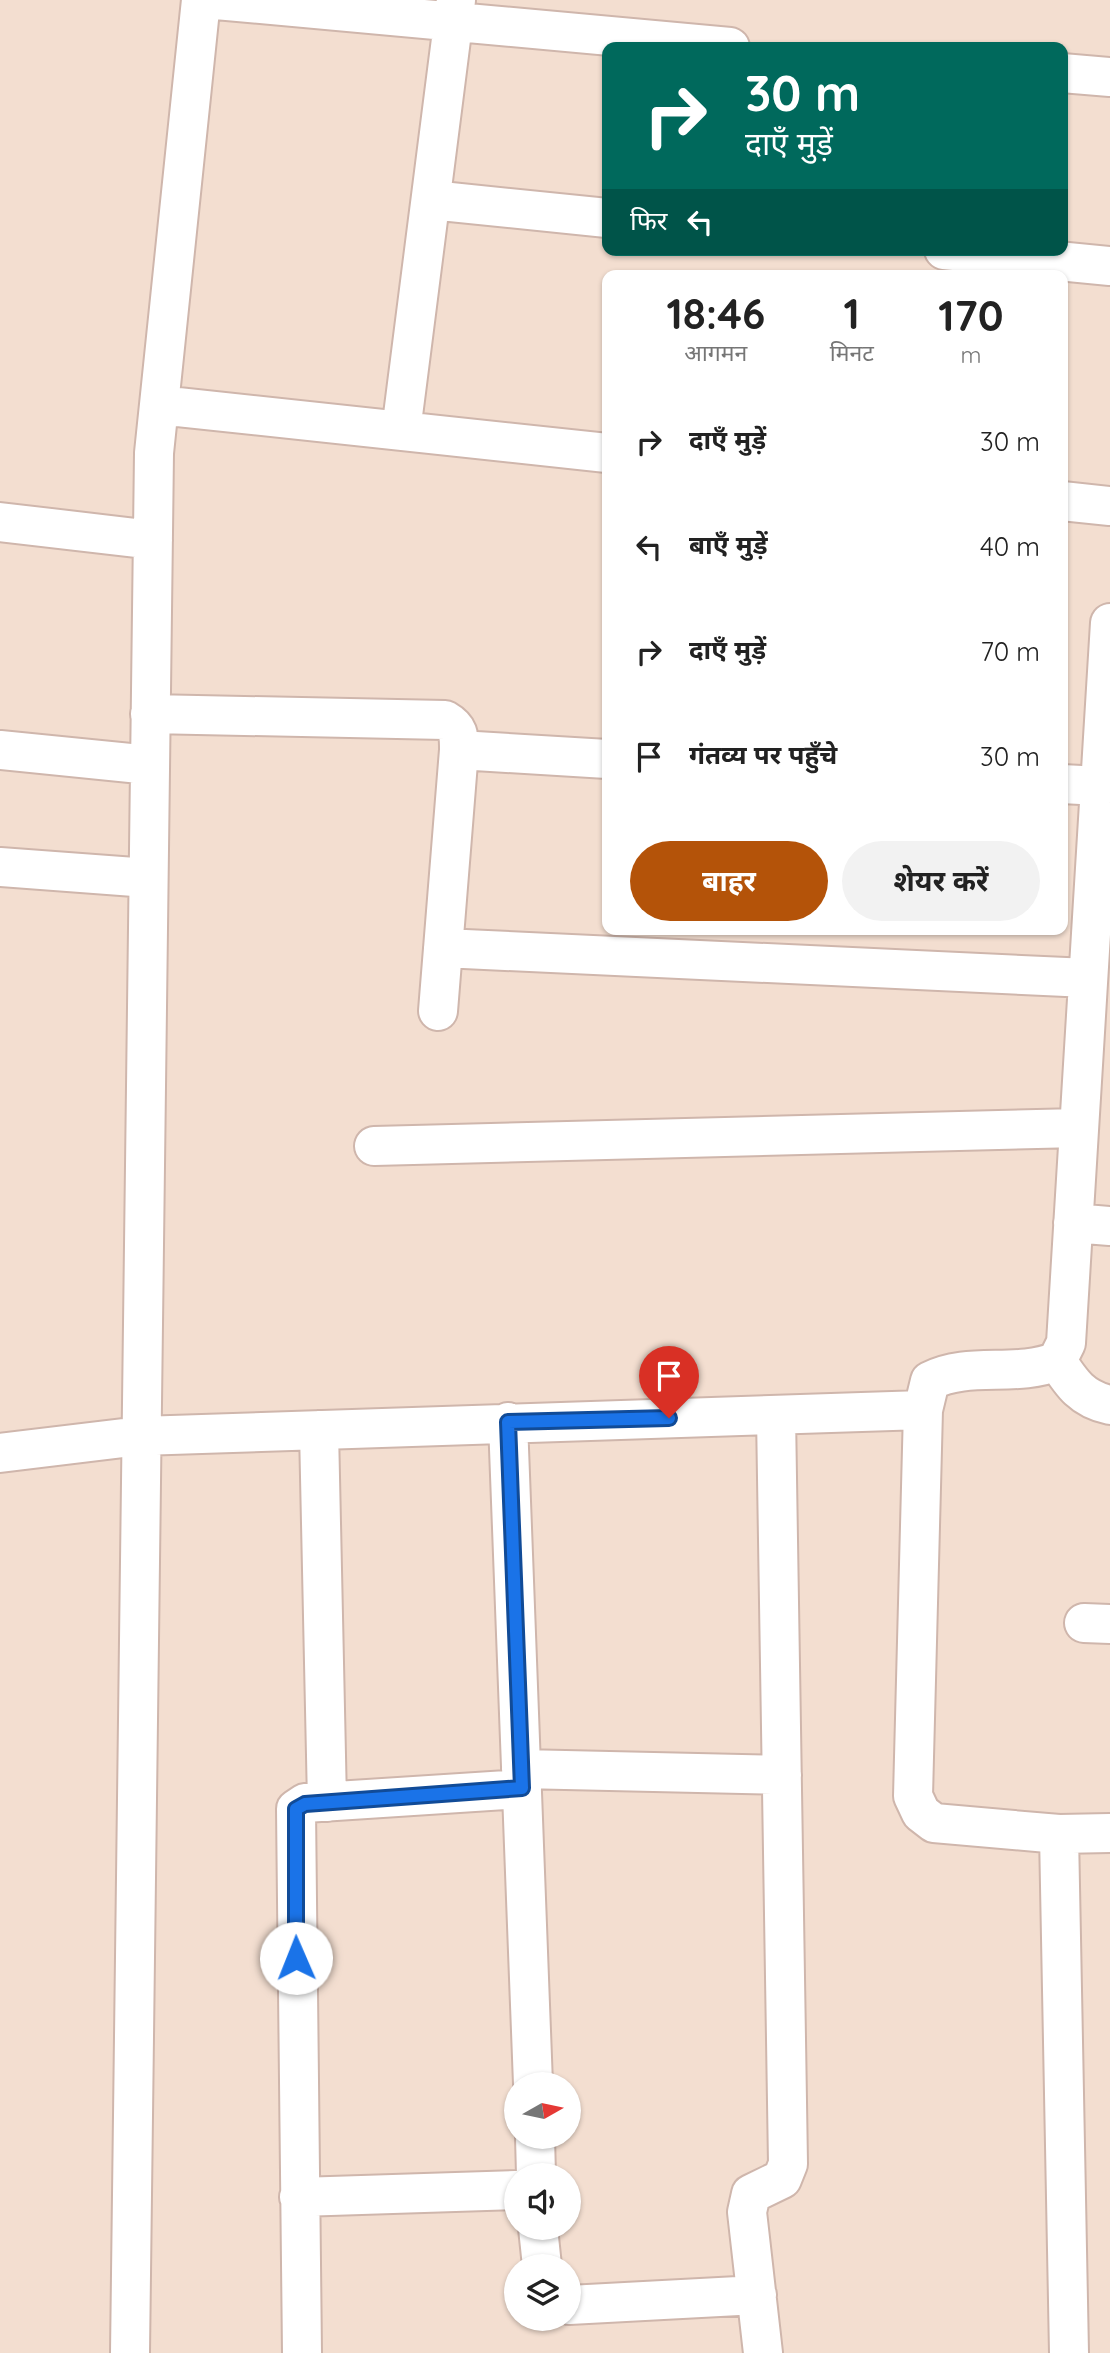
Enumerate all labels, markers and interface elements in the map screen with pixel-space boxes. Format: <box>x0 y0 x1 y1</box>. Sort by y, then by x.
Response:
text: 30 m <box>745 62 860 123</box>
icon: right <box>630 70 721 161</box>
text: दाएँ मुड़ें <box>745 123 833 163</box>
icon: left <box>681 203 719 241</box>
text: फिर <box>630 204 667 237</box>
text: 18:46 <box>666 287 765 340</box>
text: 1 <box>844 287 860 340</box>
text: 170 <box>938 289 1003 342</box>
text: आगमन <box>684 338 747 367</box>
text: मिनट <box>830 338 874 367</box>
text: m <box>960 340 981 369</box>
icon: right <box>630 423 668 461</box>
text: दाएँ मुड़ें <box>689 423 766 456</box>
text: 30 m <box>980 425 1040 458</box>
icon: left <box>630 528 668 566</box>
text: बाएँ मुड़ें <box>689 528 768 561</box>
text: 40 m <box>980 530 1040 563</box>
icon: right <box>630 633 668 671</box>
text: दाएँ मुड़ें <box>689 633 766 666</box>
text: 70 m <box>980 635 1040 668</box>
icon: arrive <box>630 738 668 776</box>
text: गंतव्य पर पहुँचे <box>689 738 837 771</box>
text: 30 m <box>980 740 1040 773</box>
button: बाहर <box>630 841 828 921</box>
button: शेयर करें <box>842 841 1040 921</box>
pin <box>639 1346 699 1418</box>
icon: arrive <box>650 1357 688 1395</box>
position arrow <box>259 1921 333 1995</box>
north arrow <box>504 2072 581 2149</box>
map controls <box>504 2072 581 2331</box>
button: sound <box>504 2163 581 2240</box>
button: layers <box>504 2254 581 2331</box>

